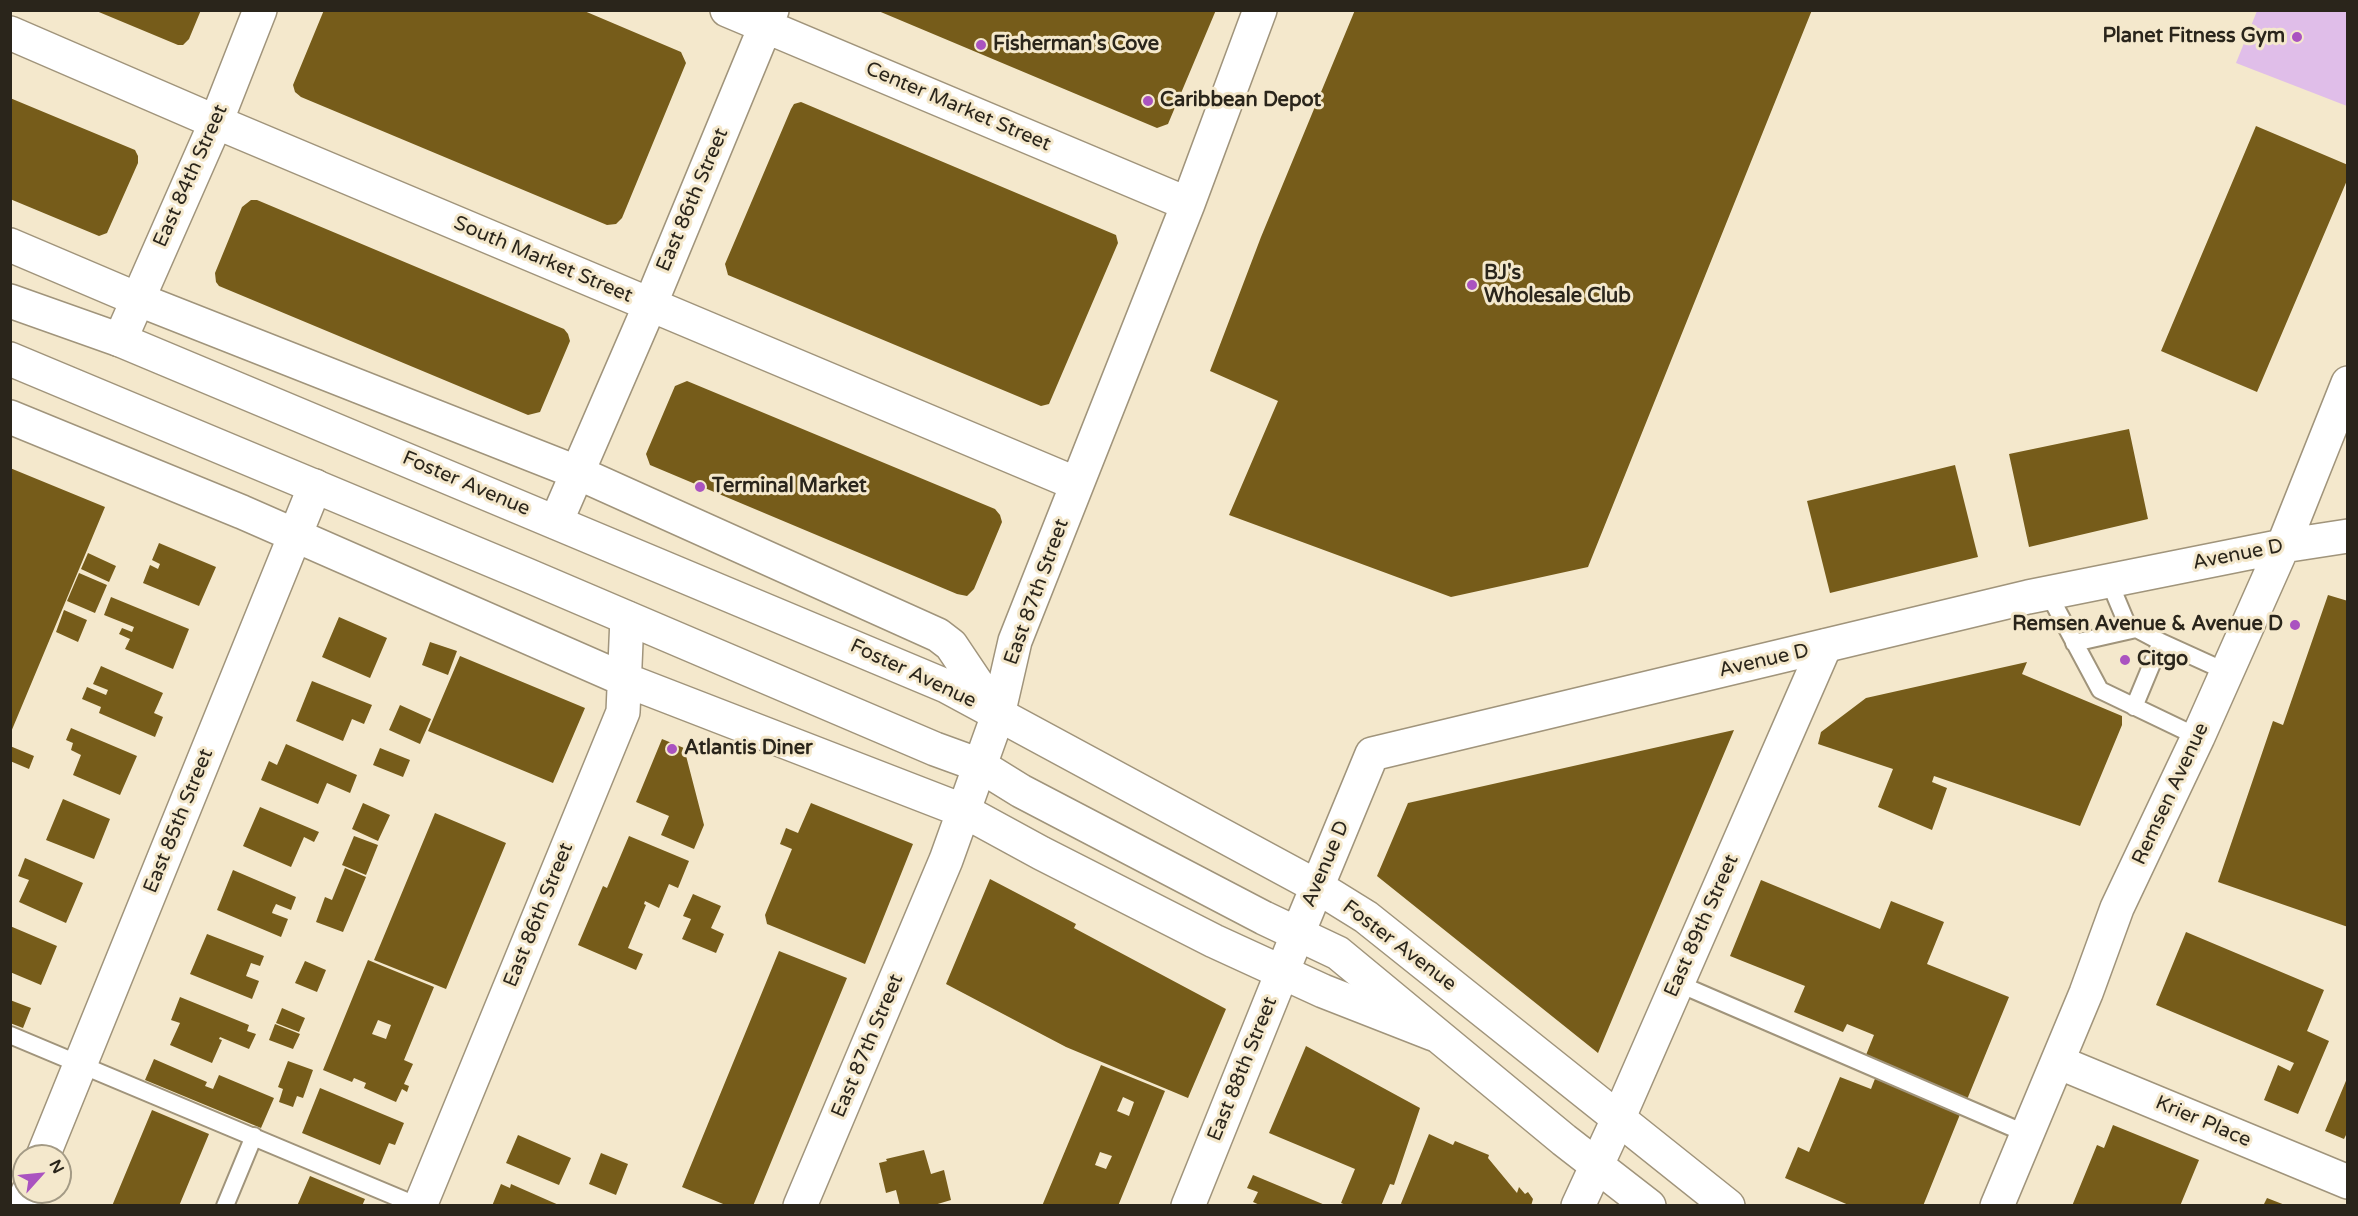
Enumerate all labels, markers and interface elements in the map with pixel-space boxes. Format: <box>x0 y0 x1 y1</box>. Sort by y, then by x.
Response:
place label: Planet Fitness Gym <box>2102 25 2285 49</box>
marker: Planet Fitness Gym <box>2290 30 2304 44</box>
place label: Fisherman's Cove <box>993 33 1159 57</box>
marker: Fisherman's Cove <box>974 38 988 52</box>
street label: Center Market Street <box>862 57 1054 157</box>
place label: Caribbean Depot <box>1160 89 1321 113</box>
marker: Caribbean Depot <box>1141 94 1155 108</box>
street label: East 84th Street <box>149 101 233 251</box>
street label: East 86th Street <box>652 125 734 275</box>
street label: South Market Street <box>450 211 636 309</box>
place label: BJ's Wholesale Club <box>1484 262 1631 309</box>
marker: BJ's Wholesale Club <box>1465 278 1479 292</box>
street label: Foster Avenue <box>399 446 533 522</box>
place label: Terminal Market <box>712 475 867 499</box>
marker: Terminal Market <box>693 480 707 494</box>
street label: East 87th Street <box>999 516 1075 668</box>
street label: Avenue D <box>2191 534 2285 576</box>
place label: Remsen Avenue & Avenue D <box>2012 613 2283 637</box>
marker: Remsen Avenue & Avenue D <box>2288 618 2302 632</box>
street label: Foster Avenue <box>846 634 980 714</box>
street label: Avenue D <box>1717 639 1811 683</box>
place label: Citgo <box>2137 648 2188 672</box>
marker: Citgo <box>2118 653 2132 667</box>
street label: Remsen Avenue <box>2128 719 2214 869</box>
place label: Atlantis Diner <box>684 737 813 761</box>
marker: Atlantis Diner <box>665 742 679 756</box>
street label: East 85th Street <box>139 745 219 897</box>
street label: Avenue D <box>1297 817 1355 911</box>
street label: East 86th Street <box>499 839 579 991</box>
street label: East 89th Street <box>1660 851 1744 1001</box>
street label: Foster Avenue <box>1337 895 1461 997</box>
street label: East 87th Street <box>827 971 909 1121</box>
street label: East 88th Street <box>1203 993 1283 1145</box>
street label: Krier Place <box>2152 1091 2254 1153</box>
north arrow <box>12 1144 72 1204</box>
text: N <box>44 1156 68 1177</box>

